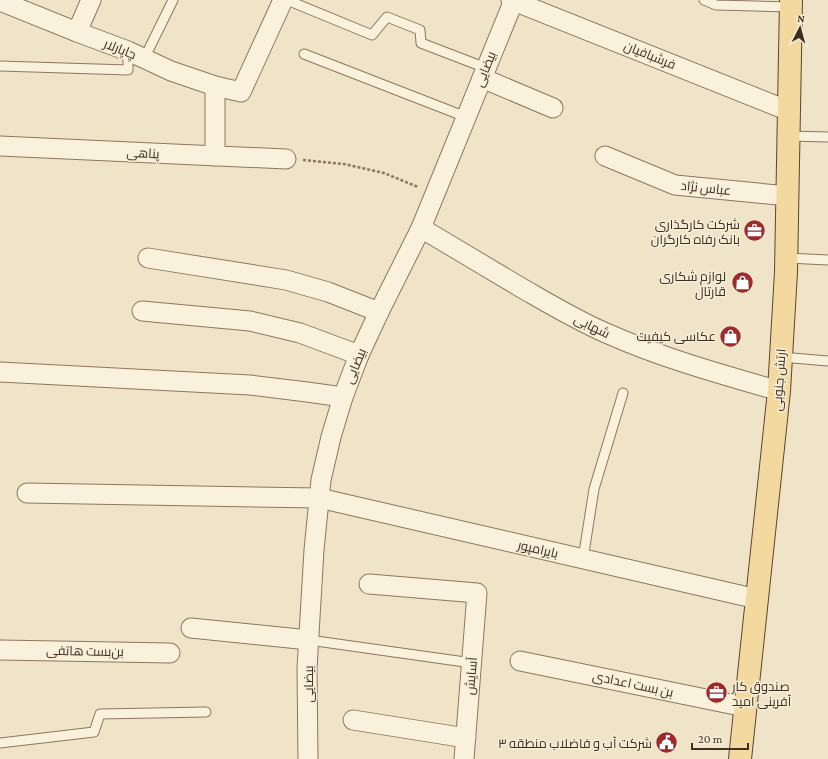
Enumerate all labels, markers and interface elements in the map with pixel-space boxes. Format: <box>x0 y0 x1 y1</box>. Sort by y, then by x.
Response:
north arrow <box>780 8 820 48</box>
text: N <box>797 12 806 24</box>
street label: چاپارلار <box>100 35 138 64</box>
street label: فرشبافیان <box>622 38 678 72</box>
street label: بیضایی <box>471 49 499 89</box>
street label: پناهی <box>126 145 160 163</box>
street label: عباس نژاد <box>680 178 732 198</box>
place label: شرکت کارگذاری بانک رفاه کارگران <box>651 217 740 247</box>
office icon: شرکت کارگذاری بانک رفاه کارگران <box>742 218 768 244</box>
place label: لوازم شکاری قارتال <box>659 269 726 300</box>
shop icon: لوازم شکاری قارتال <box>729 270 755 296</box>
street label: شهابی <box>572 311 612 341</box>
shop icon: عکاسی کیفیت <box>718 323 744 349</box>
place label: عکاسی کیفیت <box>637 329 716 344</box>
street label: بیضایی <box>341 346 369 386</box>
street label: ارتش جنوبی <box>769 348 789 412</box>
street label: بایرامپور <box>515 537 560 562</box>
street label: بن‌بست هاتفی <box>46 643 124 659</box>
street label: آسایش <box>462 656 480 695</box>
street label: بیضایی <box>301 665 316 703</box>
street label: بن بست اعدادی <box>591 668 675 700</box>
place label: صندوق کار آفرینی امید <box>731 679 792 709</box>
office icon: صندوق کار آفرینی امید <box>703 680 729 706</box>
scale bar <box>692 725 748 751</box>
public building icon: شرکت آب و فاضلاب منطقه ۳ <box>654 730 680 756</box>
text: 20 m <box>698 732 723 746</box>
place label: شرکت آب و فاضلاب منطقه ۳ <box>498 736 652 751</box>

